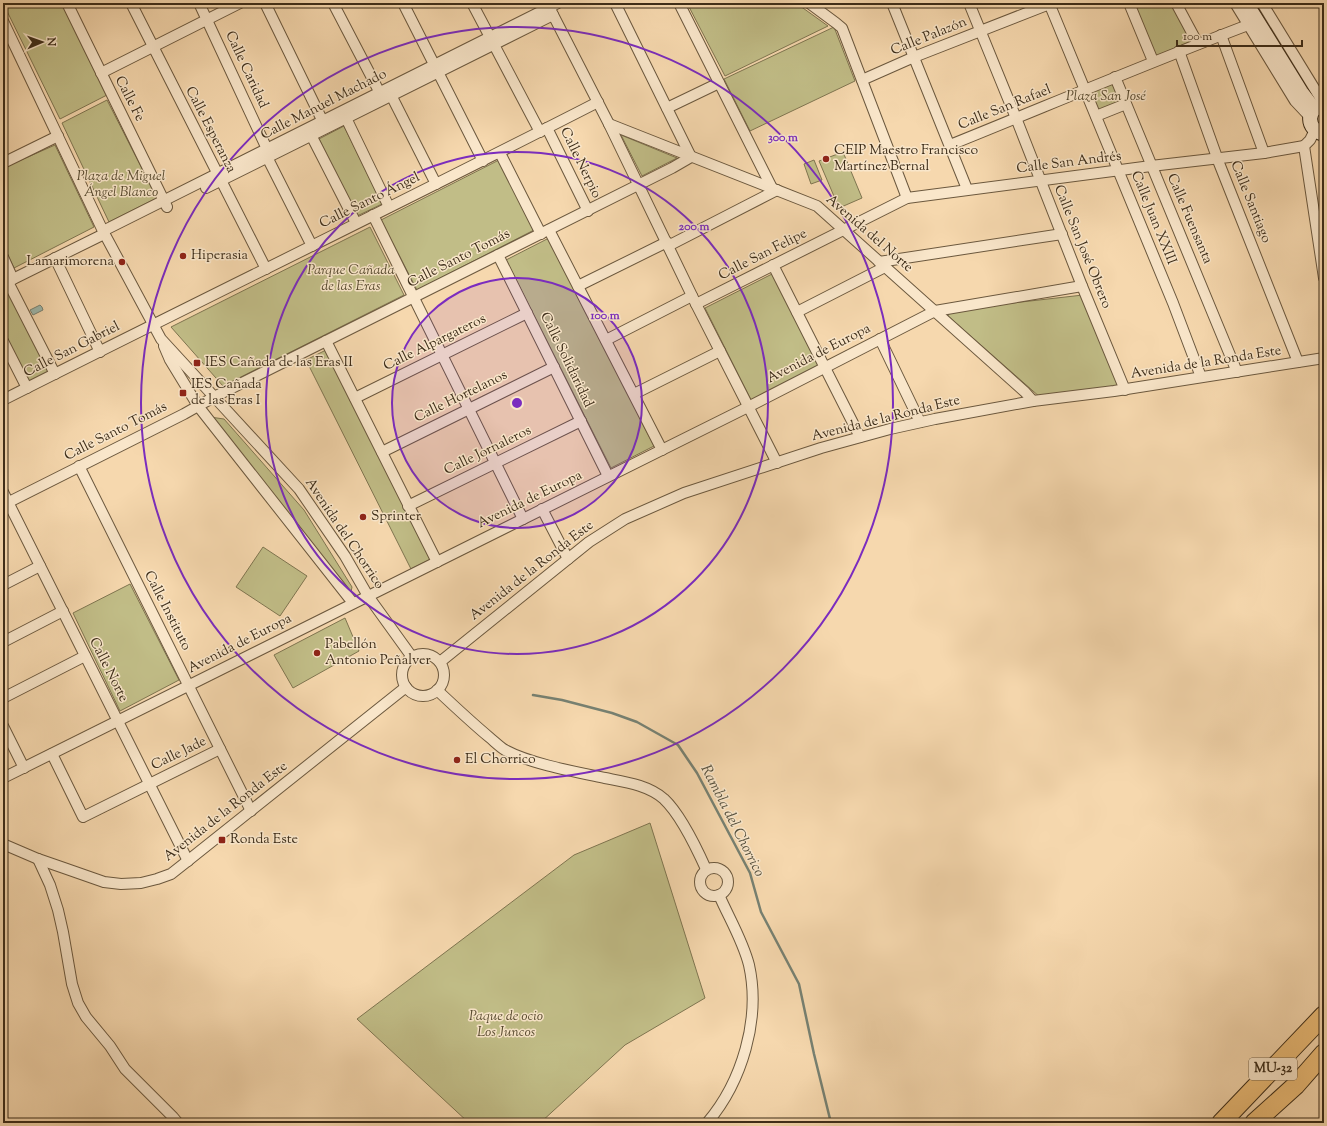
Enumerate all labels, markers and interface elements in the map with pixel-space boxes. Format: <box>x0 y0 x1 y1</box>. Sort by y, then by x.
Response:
street label: Calle Palazón <box>888 13 970 61</box>
north arrow <box>22 22 62 62</box>
scale bar <box>1177 22 1302 48</box>
street label: Calle Caridad <box>219 28 273 112</box>
text: 100 m <box>1183 28 1212 46</box>
text: N <box>43 36 59 47</box>
street label: Calle Manuel Machado <box>258 64 391 145</box>
street label: Calle Fe <box>109 73 149 125</box>
street label: Calle San Rafael <box>955 80 1055 136</box>
street label: Calle Esperanza <box>180 83 241 177</box>
park label: Plaza San José <box>1066 87 1146 107</box>
street label: Calle Nerpio <box>554 124 606 202</box>
text: 300 m <box>768 129 798 147</box>
place label: CEIP Maestro Francisco Martínez Bernal <box>834 141 979 177</box>
street label: Calle San Andrés <box>1016 147 1122 179</box>
marker: CEIP Maestro Francisco Martínez Bernal <box>821 154 831 164</box>
street label: Calle Santiago <box>1224 158 1276 246</box>
park label: Plaza de Miguel Ángel Blanco <box>77 167 166 203</box>
street label: Calle Santo Ángel <box>316 168 424 234</box>
street label: Calle Juan XXIII <box>1125 168 1181 268</box>
street label: Calle Fuensanta <box>1161 171 1217 268</box>
street label: Calle San José Obrero <box>1048 182 1116 312</box>
street label: Avenida del Norte <box>821 190 917 278</box>
text: 200 m <box>679 218 709 236</box>
street label: Calle Santo Tomás <box>404 224 514 294</box>
street label: Calle San Felipe <box>715 224 811 286</box>
place label: Hiperasia <box>191 246 248 266</box>
marker: Hiperasia <box>178 251 188 261</box>
place label: Lamarimorena <box>26 252 115 272</box>
marker: Lamarimorena <box>117 257 127 267</box>
park label: Parque Cañada de las Eras <box>307 261 395 297</box>
text: 100 m <box>589 307 620 325</box>
street label: Calle Alpargateros <box>380 309 490 377</box>
street label: Calle Solidaridad <box>534 309 598 411</box>
street label: Calle San Gabriel <box>20 317 124 383</box>
street label: Avenida de Europa <box>764 319 875 389</box>
street label: Avenida de la Ronda Este <box>1129 341 1283 385</box>
place label: IES Cañada de las Eras II <box>205 353 353 373</box>
marker: IES Cañada de las Eras II <box>192 358 202 368</box>
street label: Calle Hortelanos <box>411 366 511 428</box>
place label: IES Cañada de las Eras I <box>191 375 262 411</box>
marker: IES Cañada de las Eras I <box>178 388 188 398</box>
street label: Avenida de la Ronda Este <box>810 391 962 447</box>
centre of rings <box>510 396 524 410</box>
street label: Calle Santo Tomás <box>61 397 171 467</box>
street label: Calle Jornaleros <box>441 421 535 481</box>
street label: Avenida de Europa <box>474 466 586 534</box>
street label: Avenida del Chorrico <box>299 474 389 594</box>
place label: Sprinter <box>371 507 422 527</box>
marker: Sprinter <box>358 512 368 522</box>
street label: Avenida de la Ronda Este <box>466 516 598 626</box>
street label: Calle Instituto <box>138 568 196 655</box>
street label: Avenida de Europa <box>185 609 296 679</box>
street label: Calle Norte <box>83 634 133 706</box>
place label: Pabellón Antonio Peñalver <box>325 635 432 671</box>
marker: Pabellón Antonio Peñalver <box>312 648 322 658</box>
street label: Calle Jade <box>148 732 210 776</box>
place label: El Chorrico <box>465 750 536 770</box>
marker: El Chorrico <box>452 755 462 765</box>
street label: Avenida de la Ronda Este <box>161 759 291 865</box>
water label: Rambla del Chorrico <box>695 761 769 881</box>
place label: Ronda Este <box>230 832 298 848</box>
marker: Ronda Este <box>217 835 227 845</box>
park label: Paque de ocio Los Juncos <box>469 1007 543 1043</box>
road number: MU-32 <box>1249 1058 1297 1080</box>

